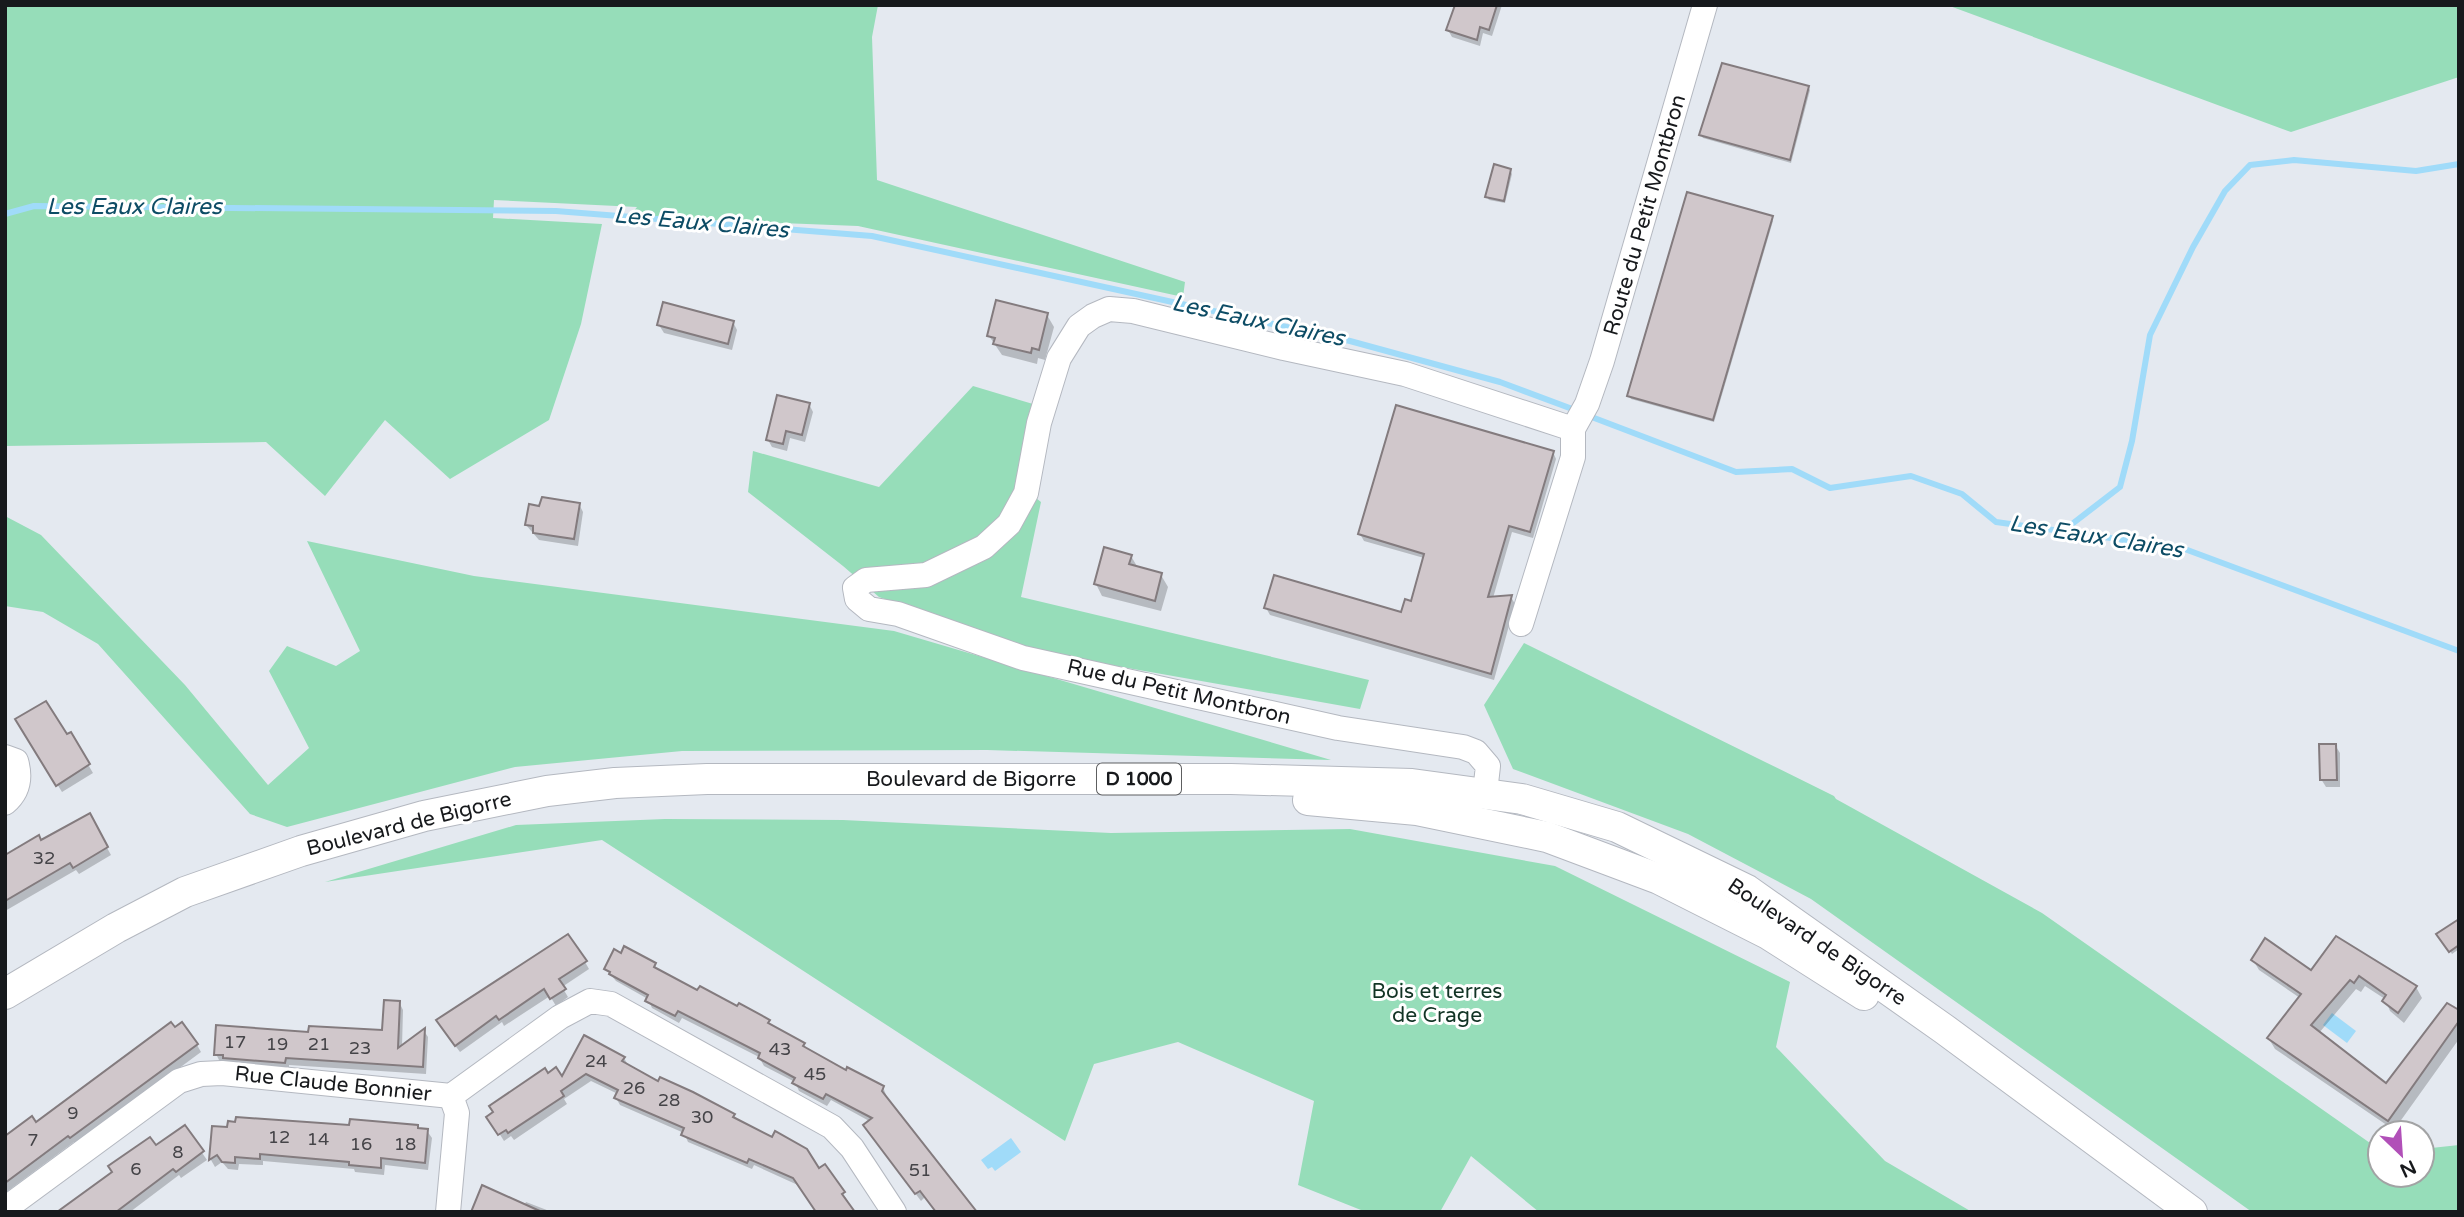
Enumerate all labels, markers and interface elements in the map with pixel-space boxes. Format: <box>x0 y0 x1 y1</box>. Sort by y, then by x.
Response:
street label: Route du Petit Montbron <box>1599 92 1691 338</box>
water label: Les Eaux Claires <box>46 193 224 221</box>
water label: Les Eaux Claires <box>612 201 792 245</box>
water label: Les Eaux Claires <box>1169 289 1349 353</box>
water label: Les Eaux Claires <box>2007 509 2187 565</box>
street label: Rue du Petit Montbron <box>1065 654 1293 730</box>
road number: D 1000 <box>1097 764 1181 794</box>
street label: Boulevard de Bigorre <box>866 767 1076 792</box>
street label: Boulevard de Bigorre <box>304 786 514 862</box>
house number: 32 <box>33 847 55 869</box>
street label: Boulevard de Bigorre <box>1723 873 1911 1011</box>
park label: Bois et terres de Crage <box>1372 979 1502 1028</box>
house number: 17 <box>224 1031 246 1053</box>
house number: 19 <box>266 1033 288 1055</box>
house number: 21 <box>308 1033 330 1055</box>
house number: 23 <box>349 1037 371 1059</box>
house number: 43 <box>769 1038 791 1060</box>
house number: 24 <box>585 1050 607 1072</box>
street label: Rue Claude Bonnier <box>233 1061 433 1107</box>
house number: 45 <box>804 1063 826 1085</box>
house number: 26 <box>623 1077 645 1099</box>
house number: 28 <box>658 1089 680 1111</box>
house number: 9 <box>67 1102 79 1124</box>
house number: 30 <box>691 1106 713 1128</box>
north arrow <box>2366 1119 2436 1189</box>
house number: 12 <box>268 1126 290 1148</box>
house number: 14 <box>307 1128 329 1150</box>
house number: 7 <box>27 1129 39 1151</box>
house number: 16 <box>350 1133 372 1155</box>
house number: 18 <box>394 1133 416 1155</box>
house number: 8 <box>172 1141 184 1163</box>
text: N <box>2396 1155 2419 1182</box>
house number: 6 <box>130 1158 142 1180</box>
house number: 51 <box>909 1159 931 1181</box>

